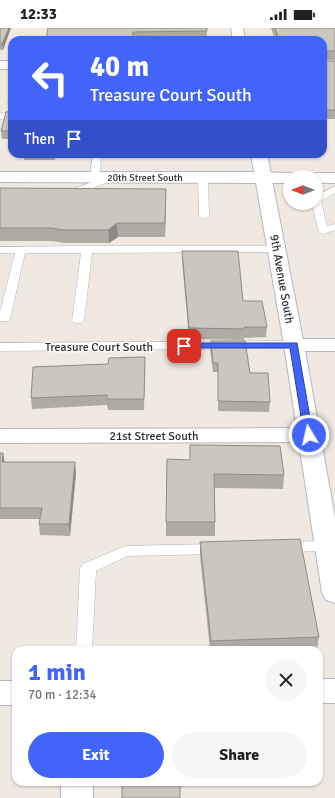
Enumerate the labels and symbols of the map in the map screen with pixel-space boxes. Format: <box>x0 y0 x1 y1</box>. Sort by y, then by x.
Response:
north arrow <box>283 170 323 210</box>
street label: 20th Street South <box>107 172 183 184</box>
street label: 9th Avenue South <box>266 233 297 325</box>
pin <box>167 329 201 363</box>
street label: Treasure Court South <box>45 340 153 355</box>
position arrow <box>288 414 330 456</box>
street label: 21st Street South <box>109 429 199 444</box>

